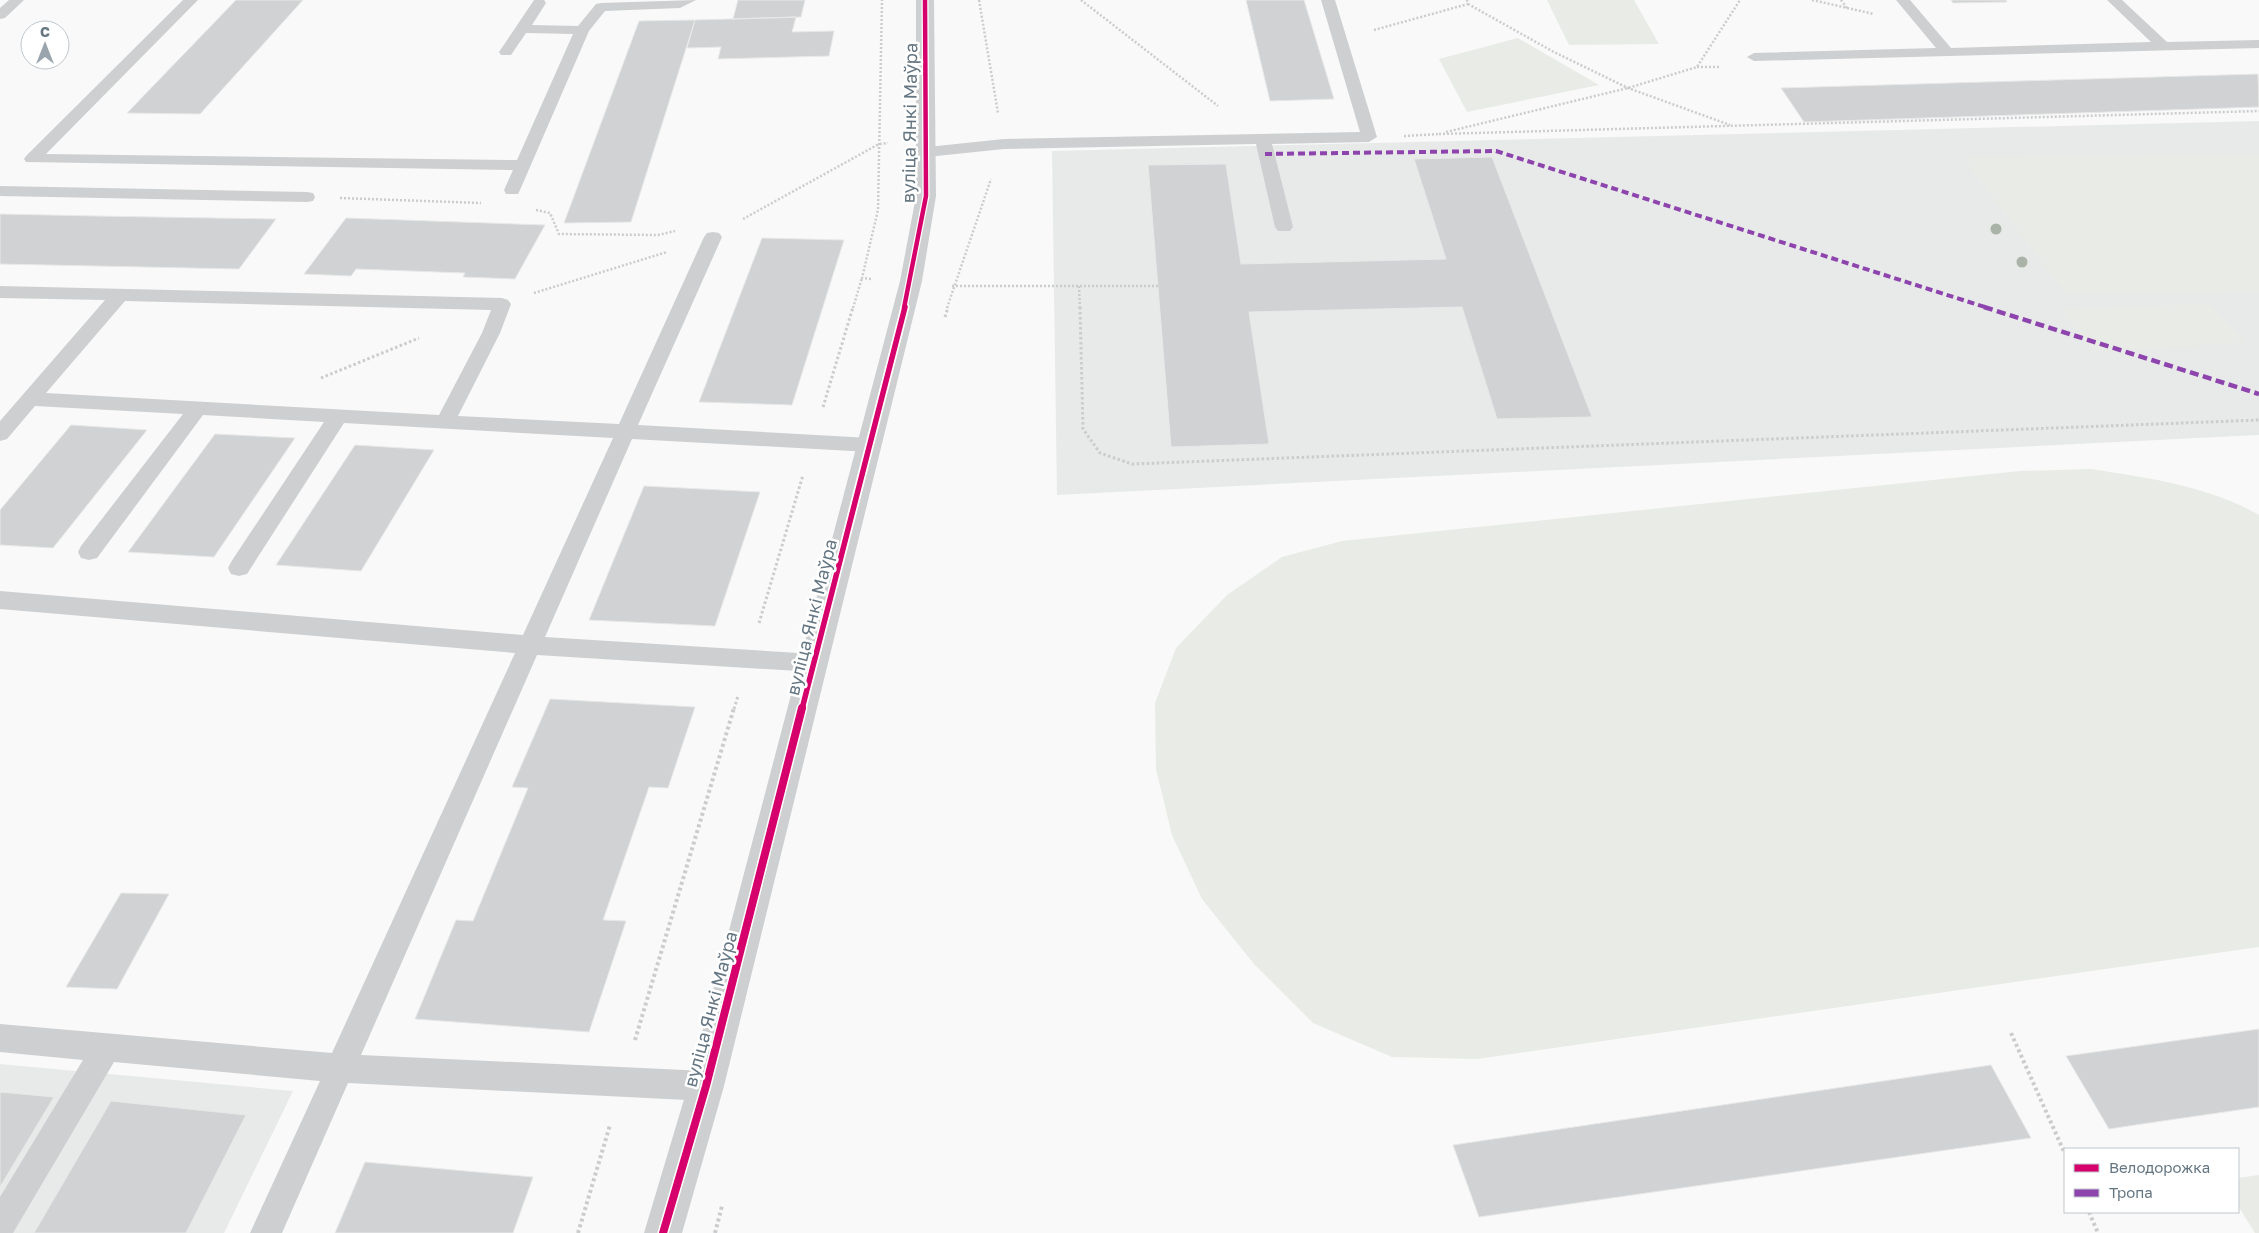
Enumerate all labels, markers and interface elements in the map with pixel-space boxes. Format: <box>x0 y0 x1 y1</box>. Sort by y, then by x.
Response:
north arrow <box>20 20 70 70</box>
text: С <box>40 23 50 40</box>
street label: вуліца Янкі Маўра <box>897 43 921 203</box>
street label: вуліца Янкі Маўра <box>781 536 841 698</box>
street label: вуліца Янкі Маўра <box>679 929 741 1089</box>
legend <box>2064 1148 2239 1213</box>
text: Велодорожка <box>2109 1158 2210 1176</box>
text: Тропа <box>2109 1183 2153 1201</box>

